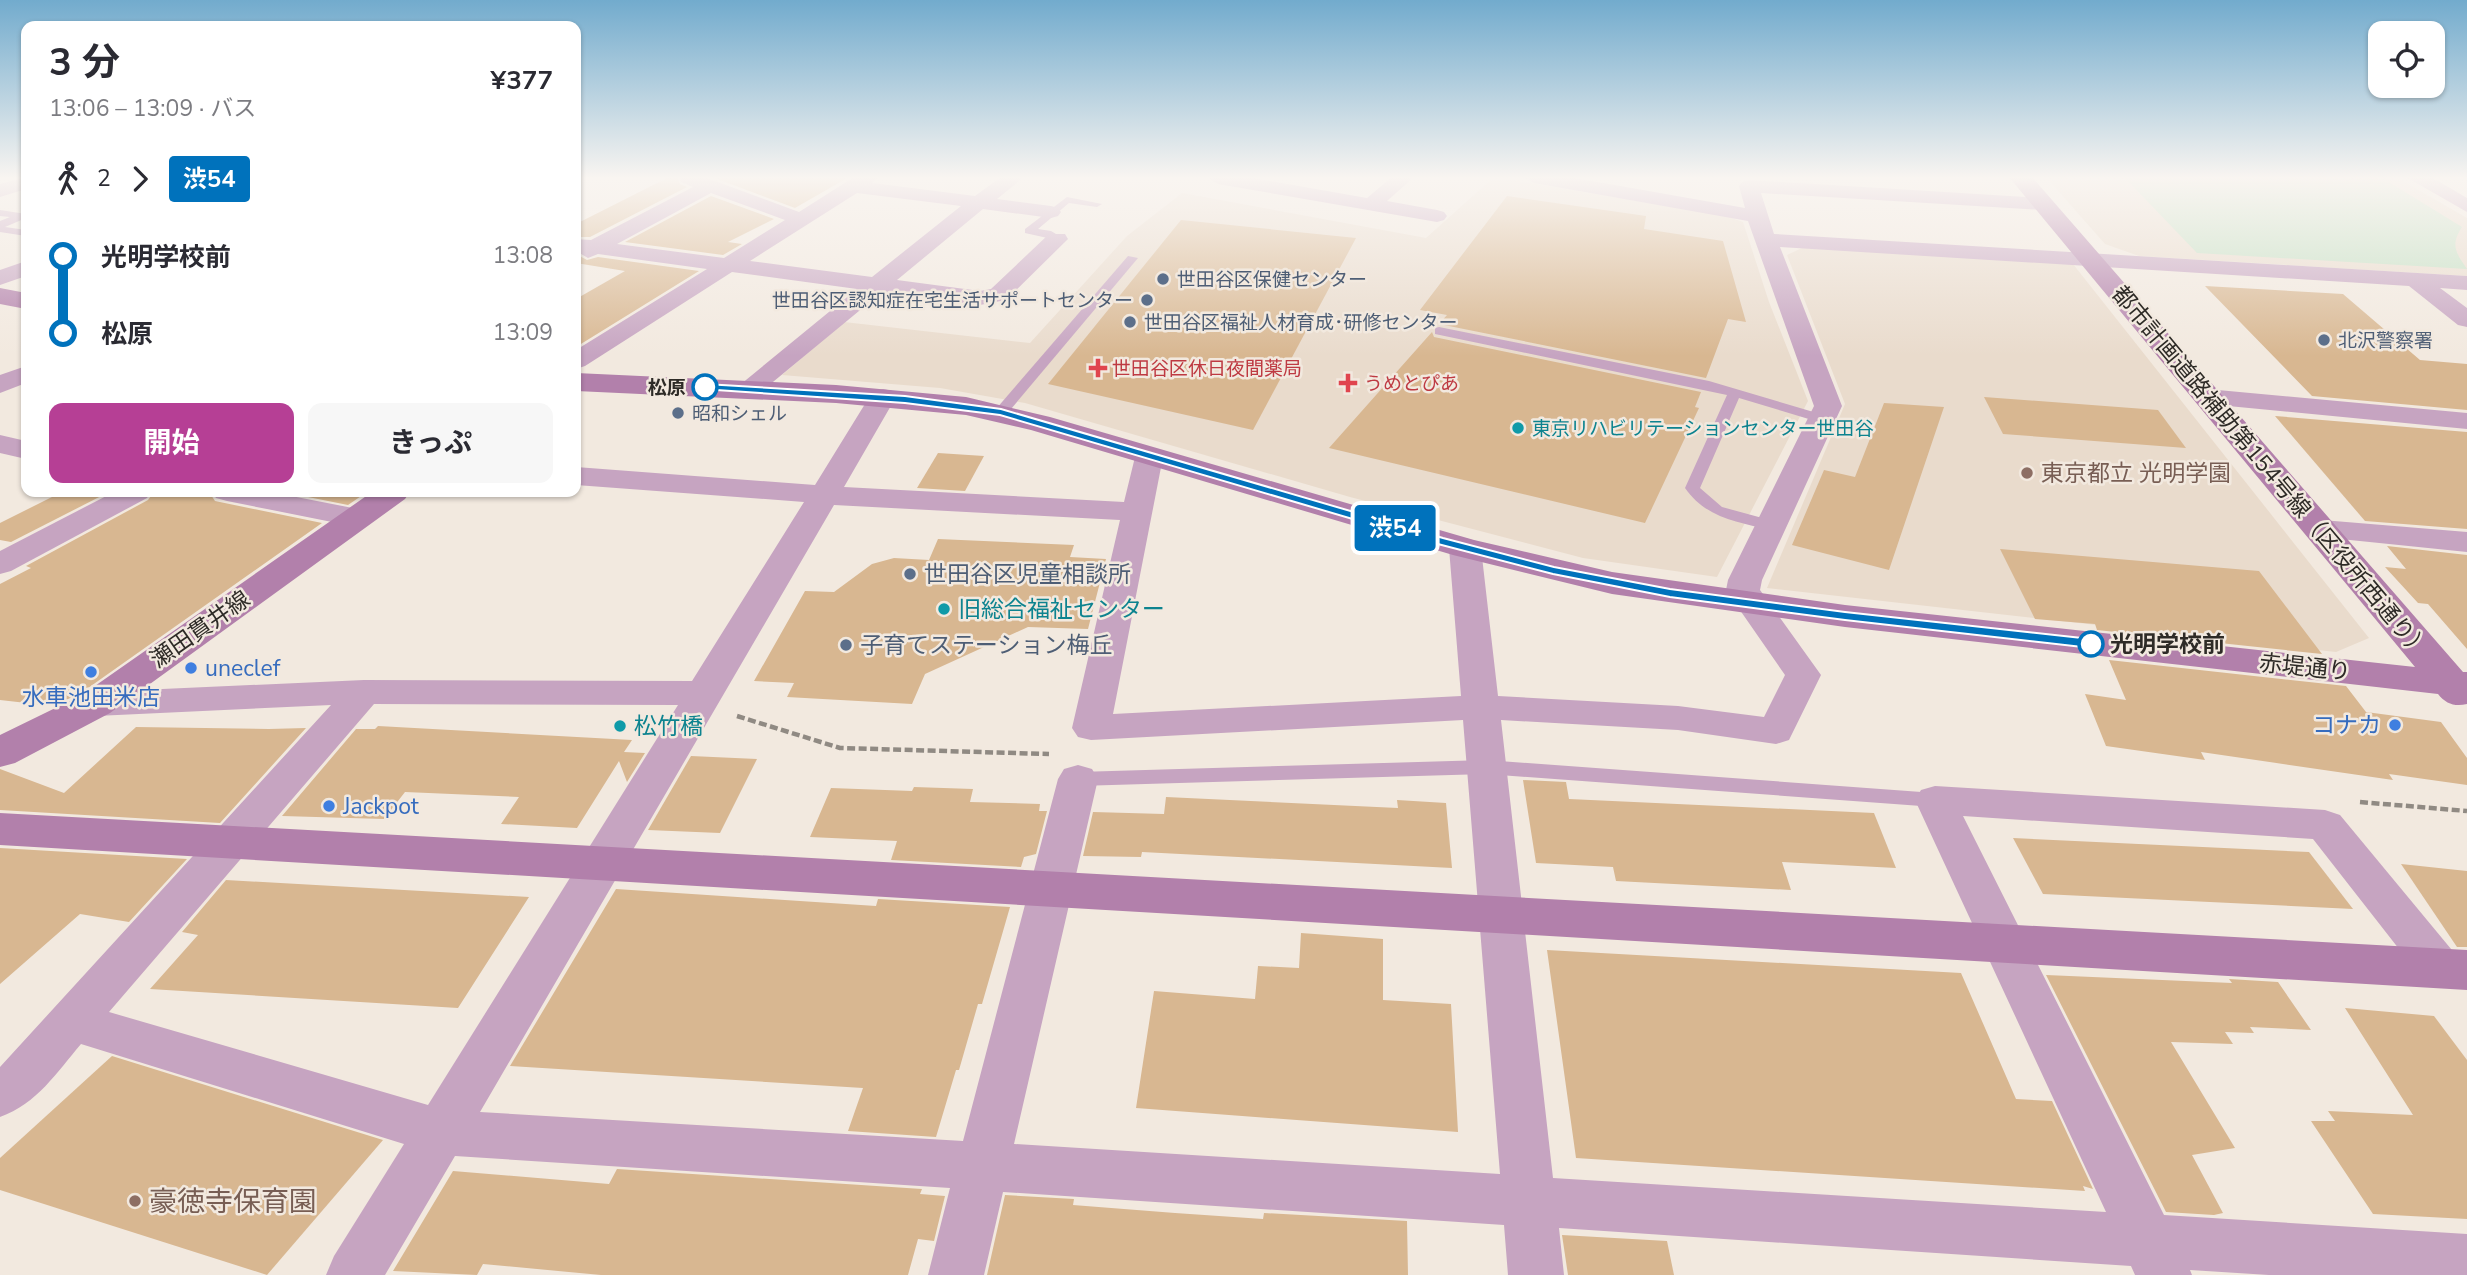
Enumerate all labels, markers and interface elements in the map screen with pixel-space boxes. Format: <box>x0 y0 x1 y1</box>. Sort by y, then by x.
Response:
map controls <box>2368 21 2445 98</box>
button: locate <box>2368 21 2445 98</box>
text: 3 分 <box>49 37 120 88</box>
text: ¥377 <box>491 63 553 98</box>
text: 13:06 – 13:09 · バス <box>49 93 256 124</box>
icon: walk <box>49 160 87 198</box>
icon: forward <box>121 160 159 198</box>
text: 2 <box>97 163 111 194</box>
text: 渋54 <box>183 163 236 195</box>
text: 光明学校前 <box>101 240 231 275</box>
text: 13:08 <box>493 240 553 271</box>
place label: 世田谷区保健センター <box>1177 267 1367 293</box>
marker: 世田谷区保健センター <box>1155 271 1171 287</box>
street label: 都市計画道路補助第154号線（区役所西通り） <box>2105 279 2436 666</box>
place label: 世田谷区認知症在宅生活サポートセンター <box>772 288 1133 314</box>
marker: 世田谷区認知症在宅生活サポートセンター <box>1139 292 1155 308</box>
place label: 世田谷区福祉人材育成･研修センター <box>1144 310 1458 336</box>
marker: 世田谷区福祉人材育成･研修センター <box>1122 314 1138 330</box>
text: 松原 <box>101 317 153 352</box>
text: 13:09 <box>493 317 553 348</box>
place label: 北沢警察署 <box>2338 328 2433 354</box>
marker: 北沢警察署 <box>2316 332 2332 348</box>
place label: 世田谷区休日夜間薬局 <box>1112 356 1302 382</box>
marker: 世田谷区休日夜間薬局 <box>1090 360 1106 376</box>
place label: うめとぴあ <box>1364 371 1459 397</box>
marker: うめとぴあ <box>1338 373 1358 393</box>
marker: 松原 <box>692 374 718 400</box>
place label: 松原 <box>648 375 686 401</box>
place label: 昭和シェル <box>692 401 787 427</box>
button: 開始 <box>49 403 294 483</box>
button: きっぷ <box>308 403 553 483</box>
marker: 昭和シェル <box>670 405 686 421</box>
place label: 東京リハビリテーションセンター世田谷 <box>1532 416 1874 442</box>
marker: 東京リハビリテーションセンター世田谷 <box>1510 420 1526 436</box>
place label: 東京都立 光明学園 <box>2041 458 2231 489</box>
marker: 東京都立 光明学園 <box>2019 465 2035 481</box>
line badge: 渋54 <box>1355 505 1435 551</box>
text: 渋54 <box>1369 512 1421 544</box>
place label: 世田谷区児童相談所 <box>924 559 1131 590</box>
marker: 世田谷区児童相談所 <box>902 566 918 582</box>
street label: 瀬田貫井線 <box>144 584 256 675</box>
place label: 旧総合福祉センター <box>958 594 1165 625</box>
marker: 旧総合福祉センター <box>936 601 952 617</box>
place label: 光明学校前 <box>2110 629 2225 660</box>
place label: 子育てステーション梅丘 <box>860 630 1113 661</box>
marker: 光明学校前 <box>2078 631 2104 657</box>
marker: 子育てステーション梅丘 <box>838 637 854 653</box>
street label: 赤堤通り <box>2258 647 2352 688</box>
place label: uneclef <box>205 653 281 684</box>
marker: uneclef <box>183 660 199 676</box>
marker: 水車池田米店 <box>83 664 99 680</box>
place label: 水車池田米店 <box>22 682 160 713</box>
place label: コナカ <box>2312 710 2381 741</box>
place label: 松竹橋 <box>634 711 703 742</box>
marker: コナカ <box>2387 717 2403 733</box>
marker: 松竹橋 <box>612 718 628 734</box>
place label: Jackpot <box>342 791 420 822</box>
marker: Jackpot <box>321 798 337 814</box>
place label: 豪徳寺保育園 <box>149 1183 317 1221</box>
marker: 豪徳寺保育園 <box>127 1193 143 1209</box>

